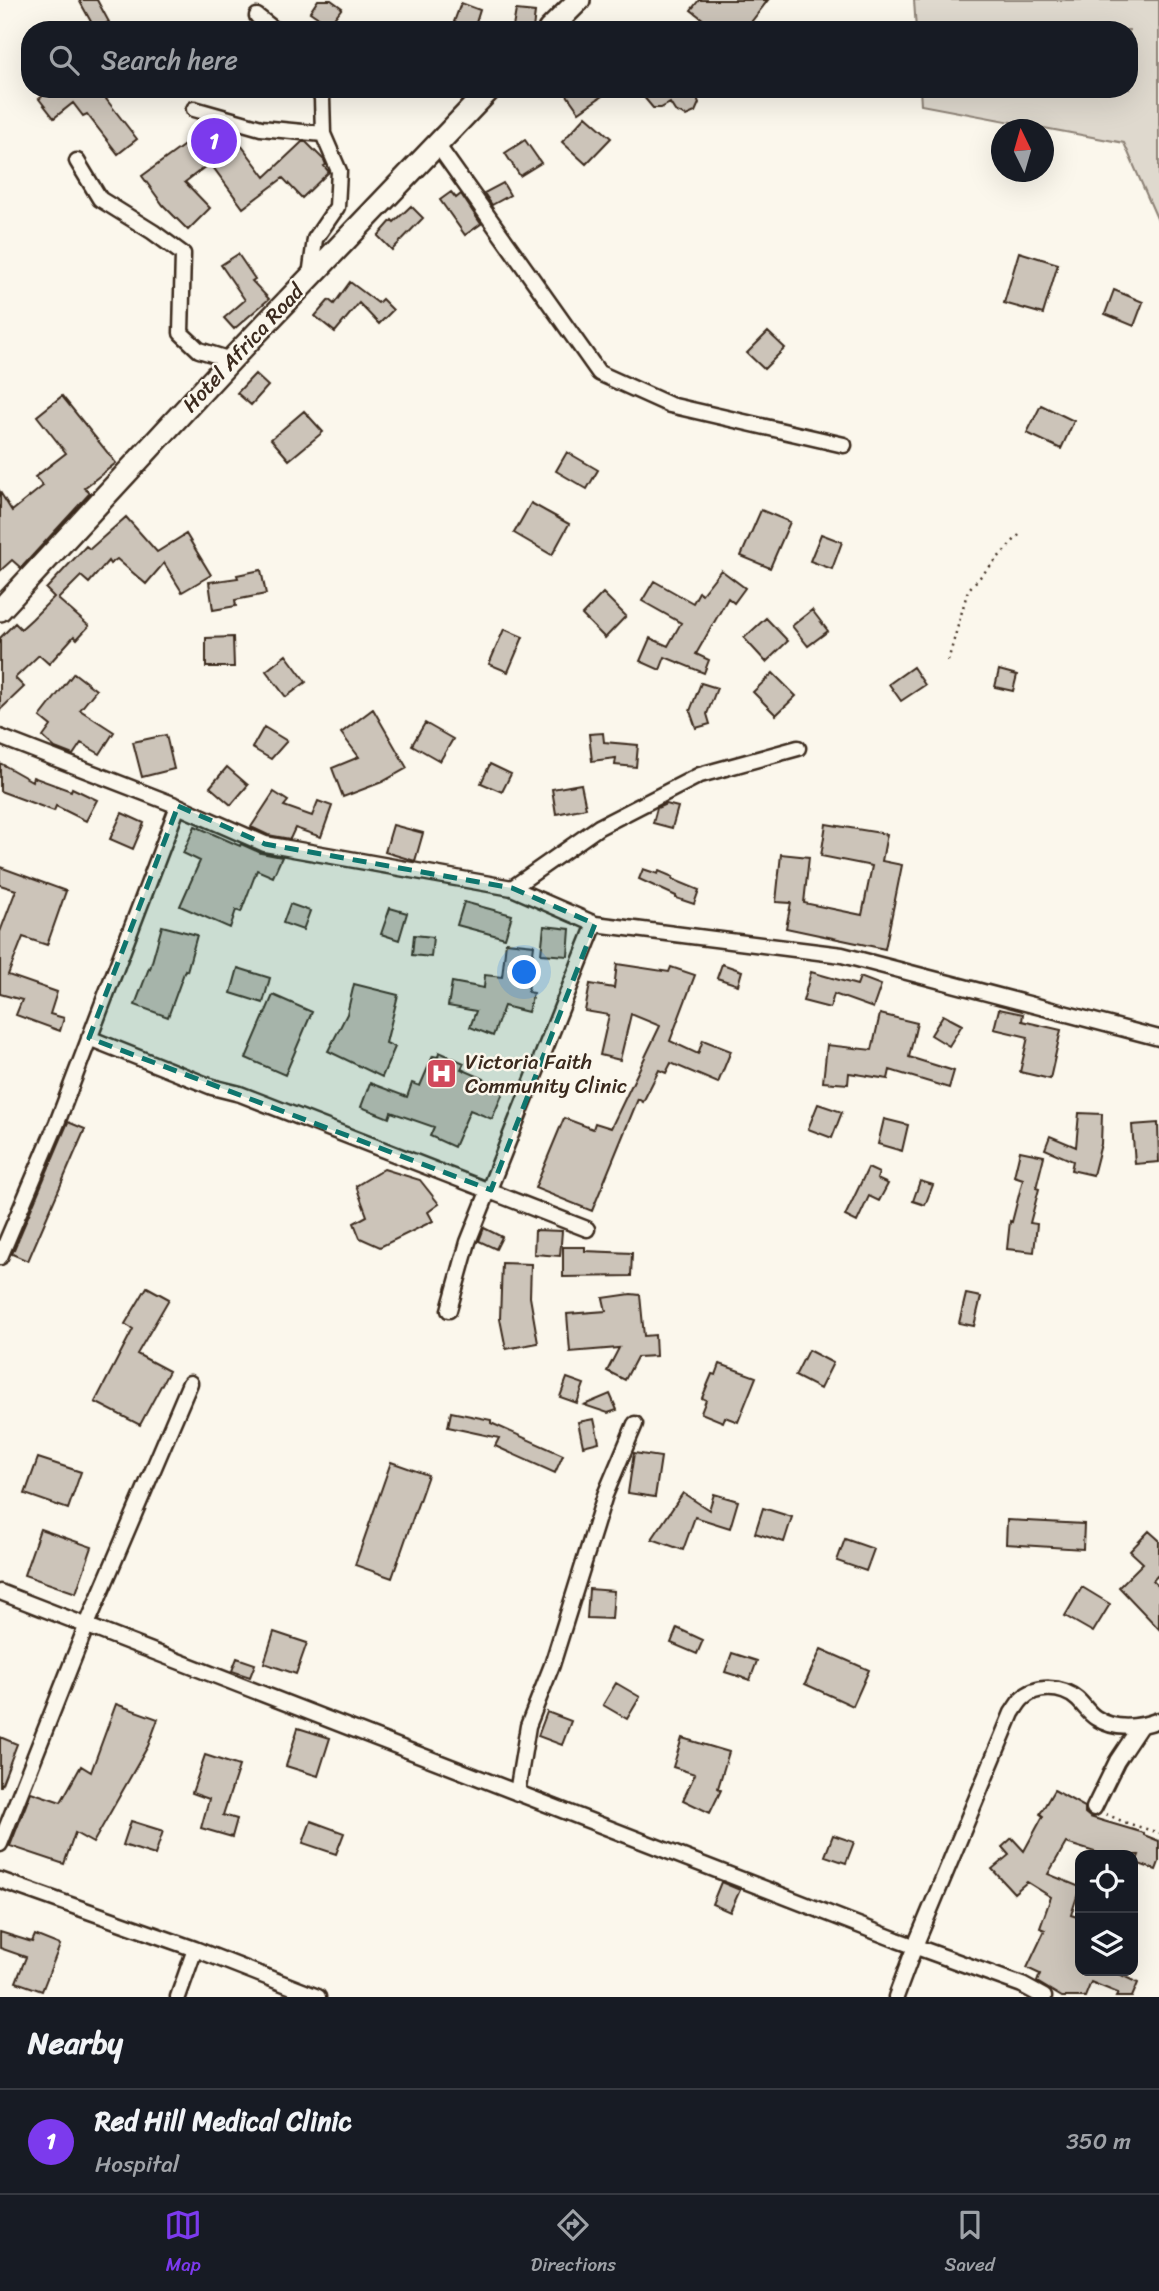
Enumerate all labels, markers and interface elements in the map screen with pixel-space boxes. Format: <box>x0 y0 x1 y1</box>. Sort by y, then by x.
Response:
search box <box>21 21 1138 98</box>
text: Search here <box>101 37 238 83</box>
icon: search <box>45 41 83 79</box>
pin: 1 <box>191 115 237 167</box>
north arrow <box>991 119 1054 182</box>
street label: Hotel Africa Road <box>173 273 315 422</box>
your location <box>507 955 541 989</box>
place label: Victoria Faith Community Clinic <box>465 1043 628 1105</box>
hospital icon: Victoria Faith Community Clinic <box>425 1057 459 1091</box>
map controls <box>1075 1850 1138 1976</box>
button: locate <box>1075 1850 1138 1913</box>
button: layers <box>1075 1913 1138 1976</box>
text: Nearby <box>28 2016 123 2070</box>
text: Red Hill Medical Clinic <box>95 2098 351 2144</box>
text: 1 <box>46 2121 56 2162</box>
text: 350 m <box>1066 2121 1131 2162</box>
text: Hospital <box>95 2144 179 2185</box>
tab: Map <box>164 2206 202 2281</box>
tab: Directions <box>531 2206 616 2281</box>
tab: Saved <box>945 2206 995 2281</box>

